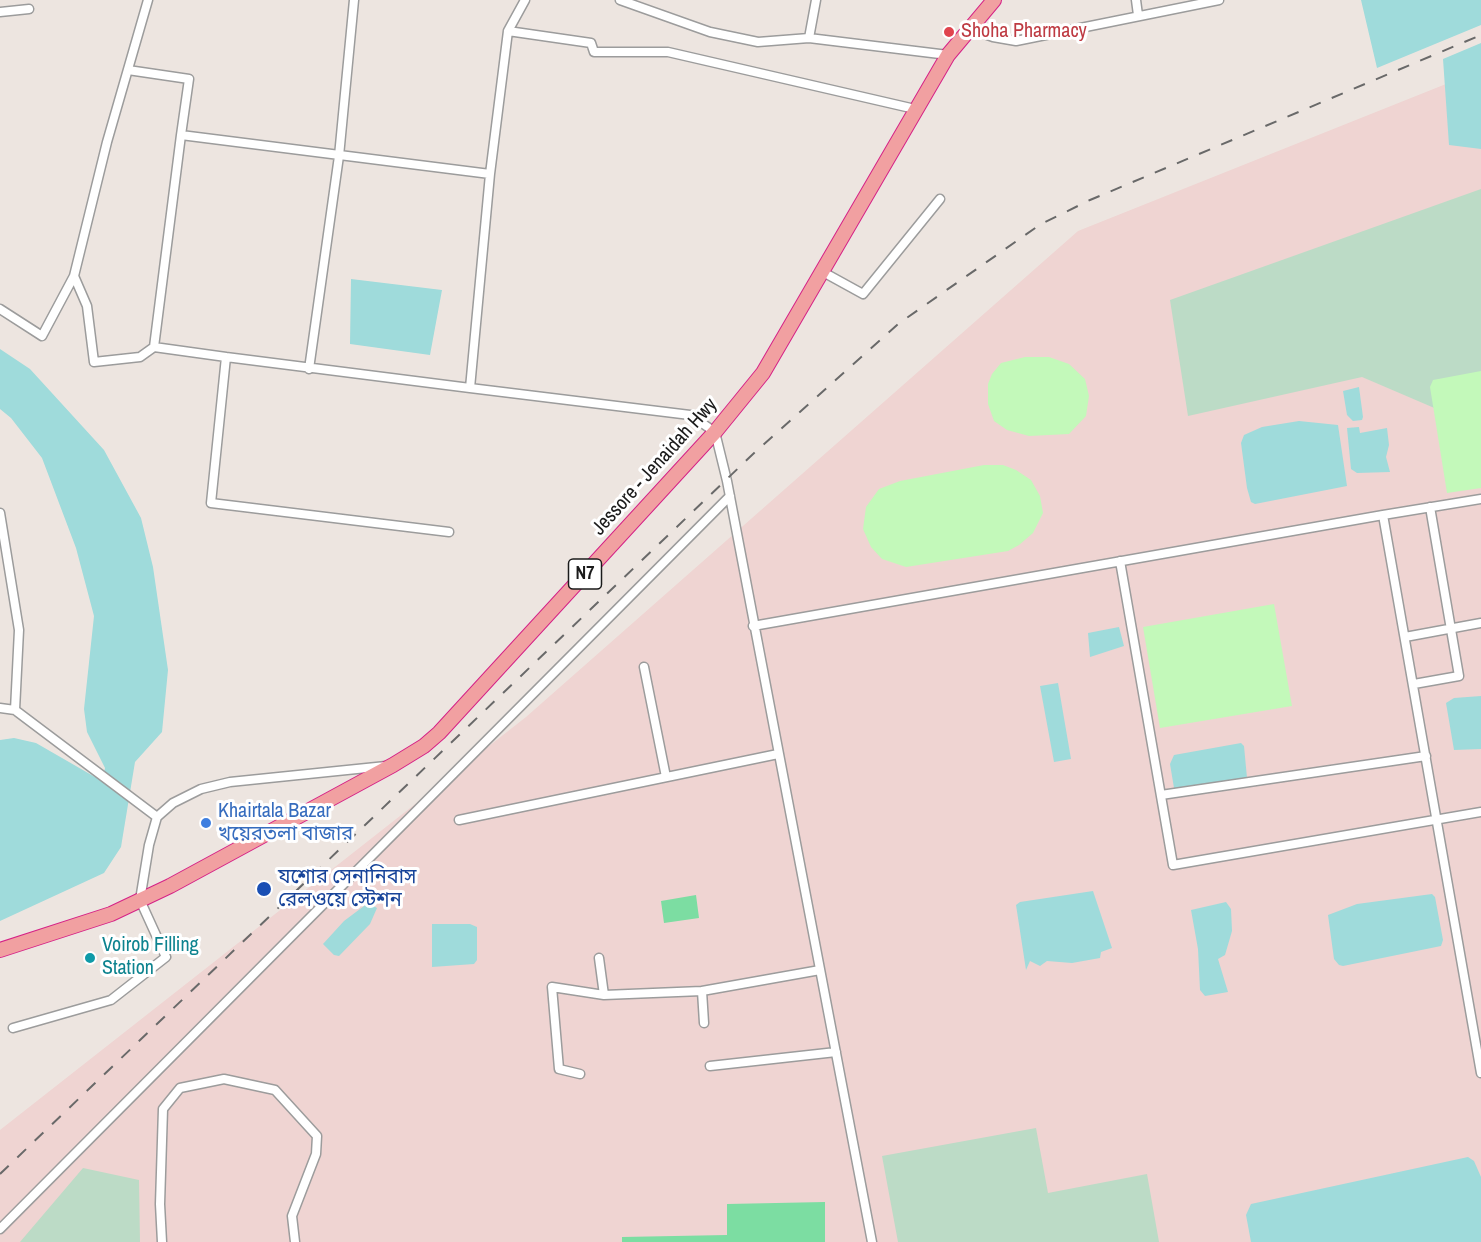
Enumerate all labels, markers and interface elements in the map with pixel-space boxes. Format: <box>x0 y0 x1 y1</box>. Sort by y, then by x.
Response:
place label: Shoha Pharmacy <box>961 20 1087 44</box>
marker: Shoha Pharmacy <box>942 25 956 39</box>
street label: Jessore - Jenaidah Hwy <box>587 394 723 540</box>
road number: N7 <box>568 559 602 589</box>
place label: Khairtala Bazar খয়েরতলা বাজার <box>218 800 353 847</box>
marker: Khairtala Bazar খয়েরতলা বাজার <box>199 816 213 830</box>
place label: যশোর সেনানিবাস রেলওয়ে স্টেশন <box>278 866 416 913</box>
marker: যশোর সেনানিবাস রেলওয়ে স্টেশন <box>255 880 273 898</box>
place label: Voirob Filling Station <box>102 934 199 981</box>
marker: Voirob Filling Station <box>83 951 97 965</box>

